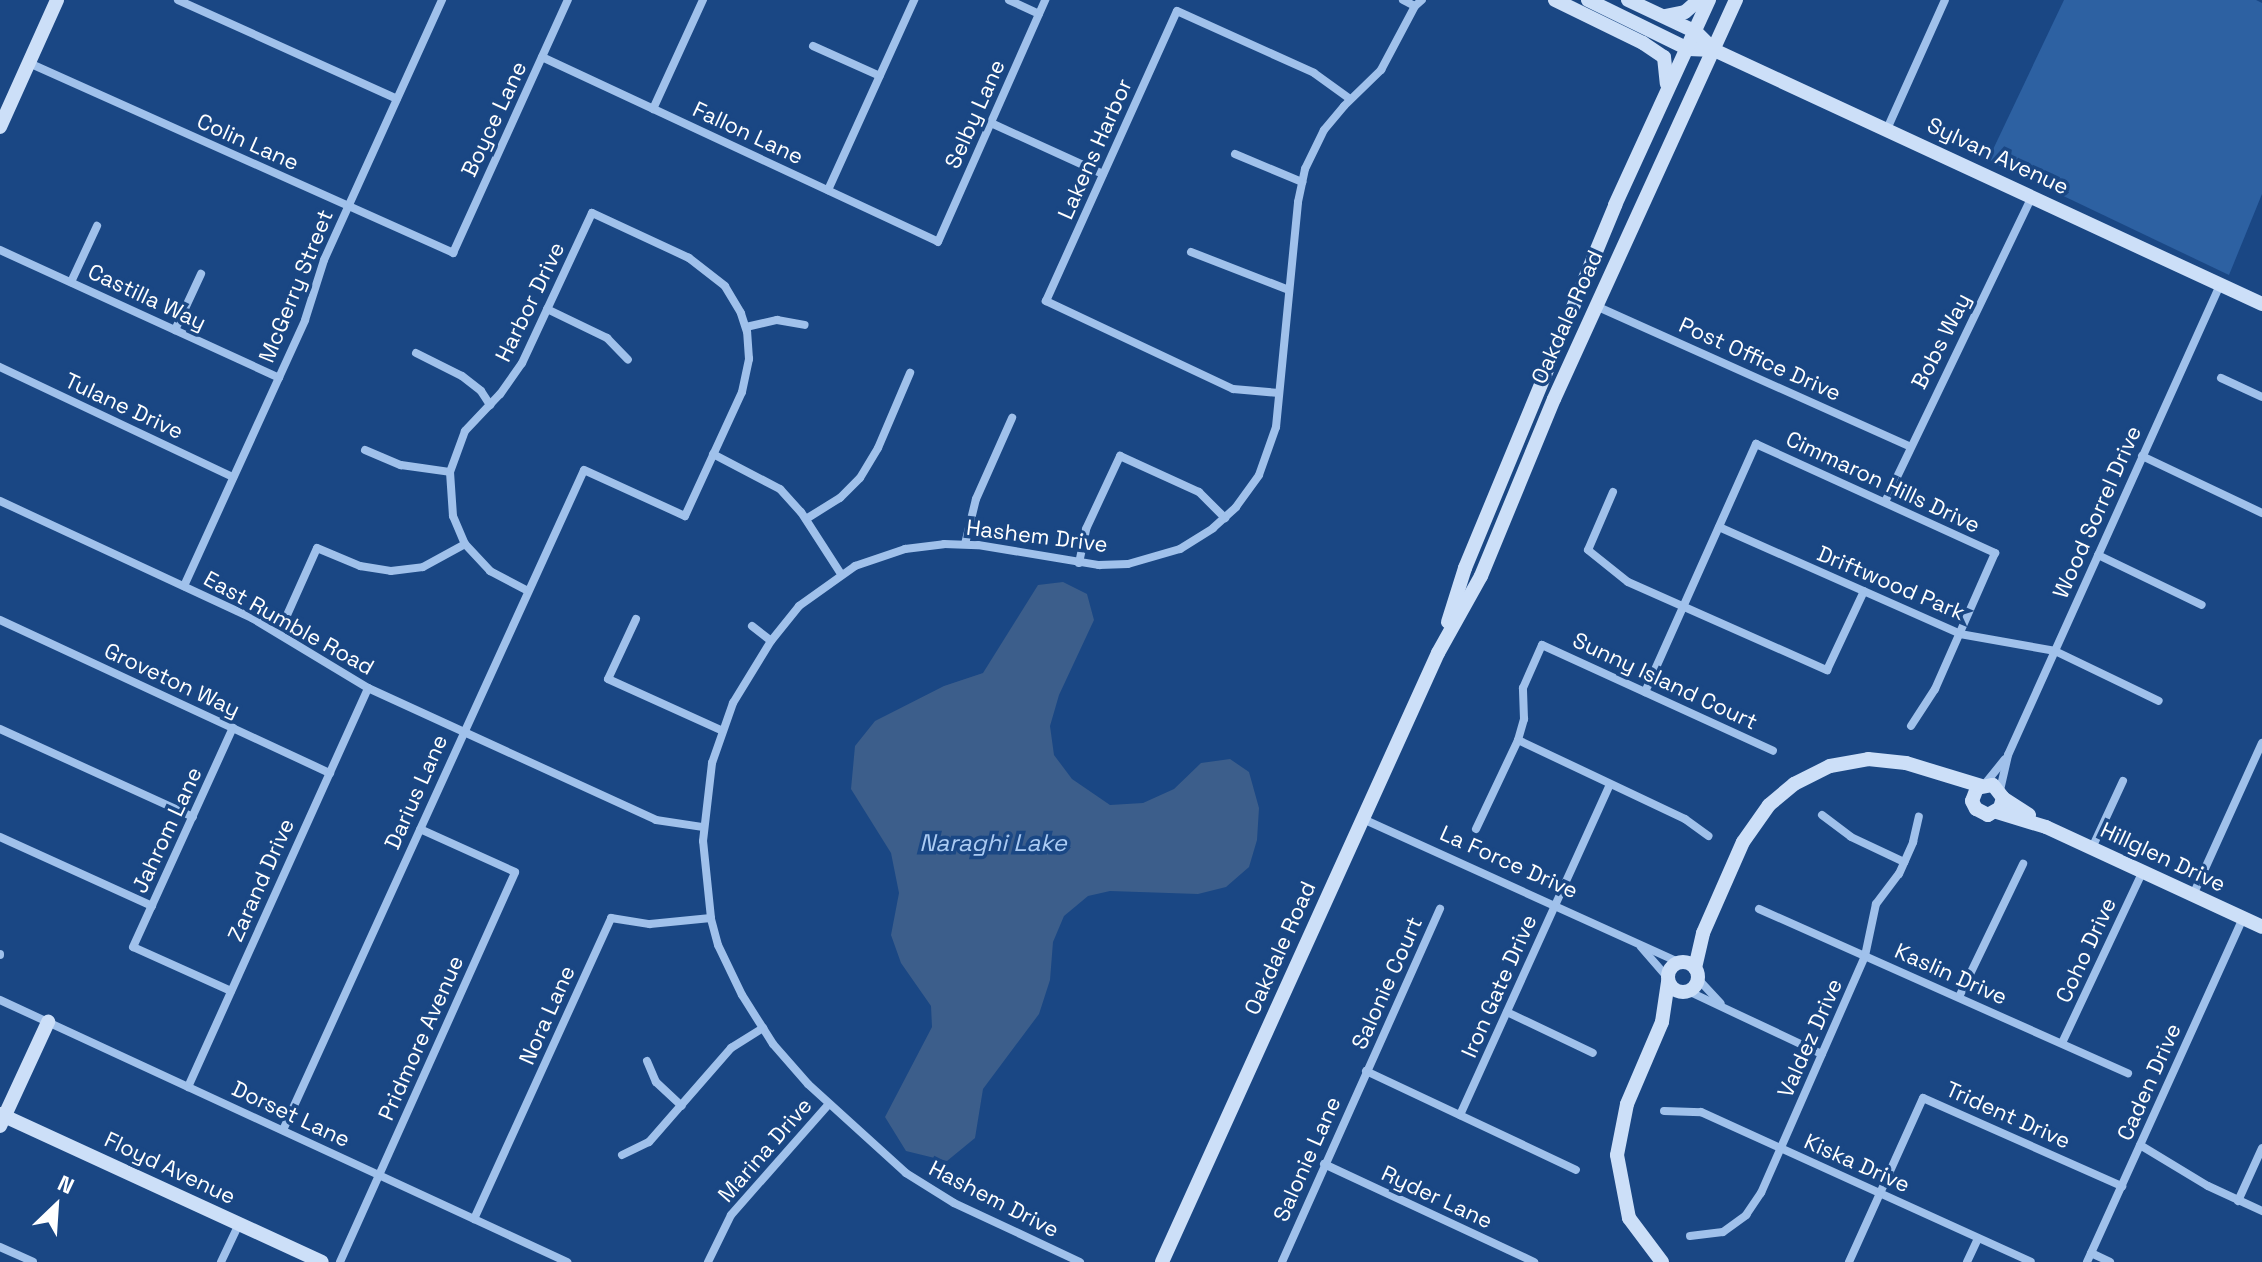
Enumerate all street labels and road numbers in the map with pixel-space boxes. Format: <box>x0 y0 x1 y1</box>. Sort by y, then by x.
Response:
street label: Selby Lane <box>939 55 1011 173</box>
street label: Boyce Lane <box>456 57 532 181</box>
street label: Lakens Harbor <box>1052 75 1138 223</box>
street label: Fallon Lane <box>688 96 808 170</box>
street label: Colin Lane <box>193 108 303 176</box>
street label: Sylvan Avenue <box>1923 112 2073 200</box>
street label: McGerry Street <box>253 206 339 366</box>
street label: Harbor Drive <box>490 238 570 366</box>
street label: Oakdale Road <box>1526 246 1608 388</box>
street label: Castilla Way <box>84 258 210 336</box>
street label: Bobs Way <box>1906 288 1976 394</box>
street label: Post Office Drive <box>1675 311 1845 407</box>
street label: Tulane Drive <box>61 367 187 445</box>
street label: Wood Sorrel Drive <box>2047 422 2147 602</box>
street label: Cimmaron Hills Drive <box>1782 425 1984 539</box>
street label: Hashem Drive <box>965 514 1109 558</box>
street label: Driftwood Park <box>1813 540 1969 626</box>
street label: East Rumble Road <box>199 565 379 681</box>
street label: Sunny Island Court <box>1568 627 1762 735</box>
street label: Groveton Way <box>100 637 244 723</box>
street label: Darius Lane <box>379 731 453 853</box>
street label: Jahrom Lane <box>126 763 208 897</box>
street label: Zarand Drive <box>222 814 300 946</box>
street label: Hillglen Drive <box>2096 817 2230 897</box>
street label: La Force Drive <box>1436 820 1582 904</box>
street label: Oakdale Road <box>1239 877 1321 1019</box>
street label: Coho Drive <box>2050 893 2122 1007</box>
street label: Iron Gate Drive <box>1456 910 1542 1062</box>
street label: Salonie Court <box>1346 913 1428 1053</box>
street label: Kaslin Drive <box>1891 937 2011 1011</box>
street label: Pridmore Avenue <box>373 951 469 1125</box>
street label: Nora Lane <box>513 961 581 1069</box>
street label: Valdez Drive <box>1772 974 1848 1102</box>
street label: Caden Drive <box>2111 1019 2187 1145</box>
street label: Dorset Lane <box>228 1075 354 1153</box>
street label: Trident Drive <box>1942 1076 2074 1154</box>
street label: Marina Drive <box>712 1092 818 1208</box>
street label: Salonie Lane <box>1268 1092 1346 1226</box>
street label: Floyd Avenue <box>100 1126 240 1210</box>
street label: Kiska Drive <box>1800 1128 1914 1198</box>
street label: Hashem Drive <box>925 1155 1063 1243</box>
street label: Ryder Lane <box>1377 1160 1497 1234</box>

